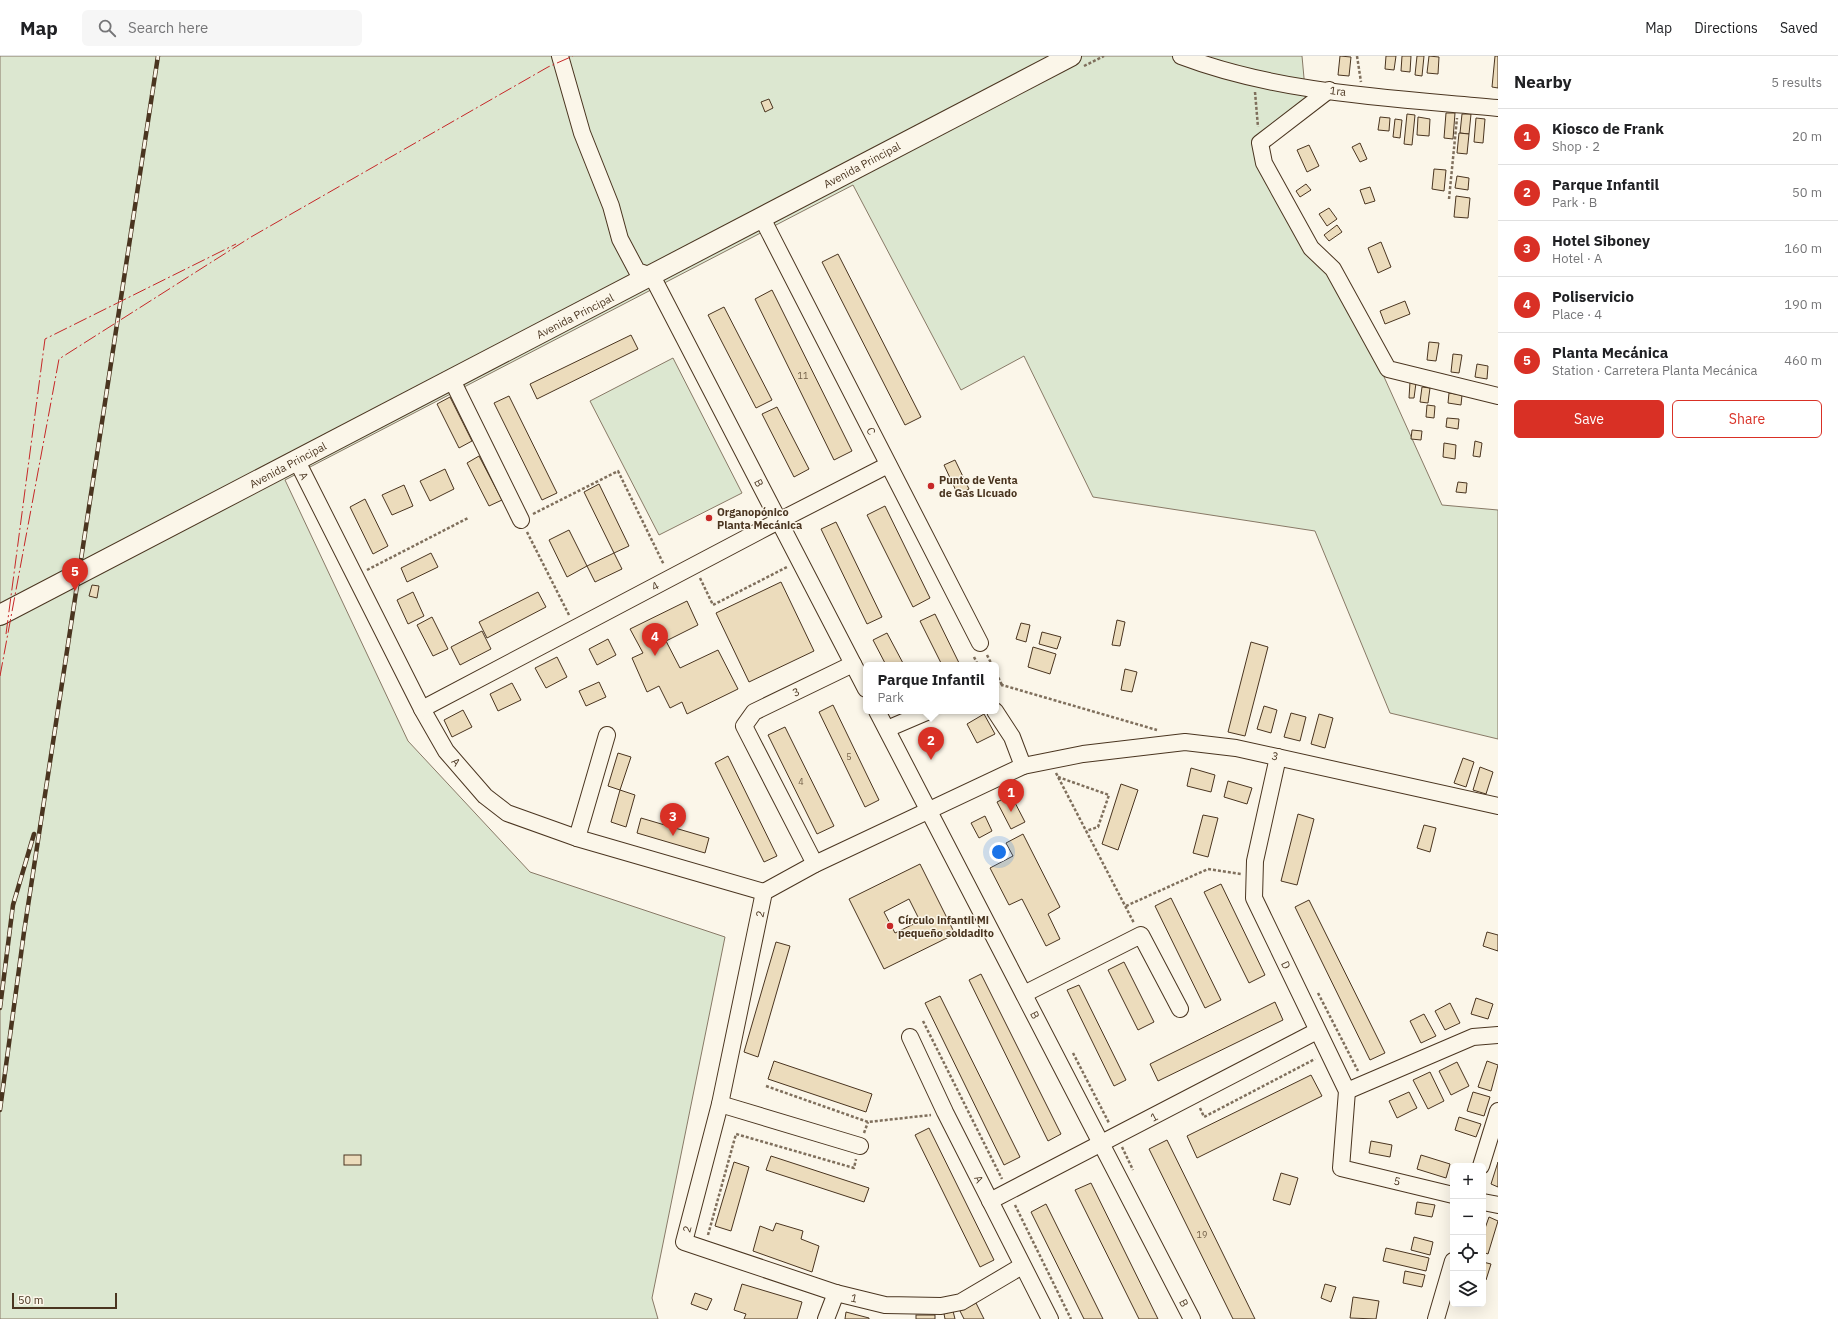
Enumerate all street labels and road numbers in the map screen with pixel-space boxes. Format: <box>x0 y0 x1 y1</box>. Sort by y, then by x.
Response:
street label: 1ra <box>1329 83 1347 99</box>
street label: Avenida Principal <box>821 139 903 191</box>
street label: Avenida Principal <box>534 290 616 342</box>
street label: C <box>863 425 879 437</box>
street label: Avenida Principal <box>247 439 329 491</box>
street label: A <box>297 470 311 482</box>
street label: B <box>751 477 767 489</box>
street label: 4 <box>649 578 662 594</box>
street label: 3 <box>790 684 802 700</box>
street label: 3 <box>1270 748 1280 764</box>
street label: A <box>448 755 464 769</box>
street label: 2 <box>752 909 768 919</box>
street label: D <box>1278 959 1294 971</box>
street label: B <box>1027 1009 1043 1021</box>
street label: 1 <box>1148 1109 1161 1125</box>
street label: A <box>971 1173 987 1185</box>
street label: 5 <box>1392 1173 1402 1189</box>
street label: 2 <box>679 1224 695 1234</box>
street label: 1 <box>849 1290 859 1306</box>
street label: B <box>1176 1297 1192 1309</box>

